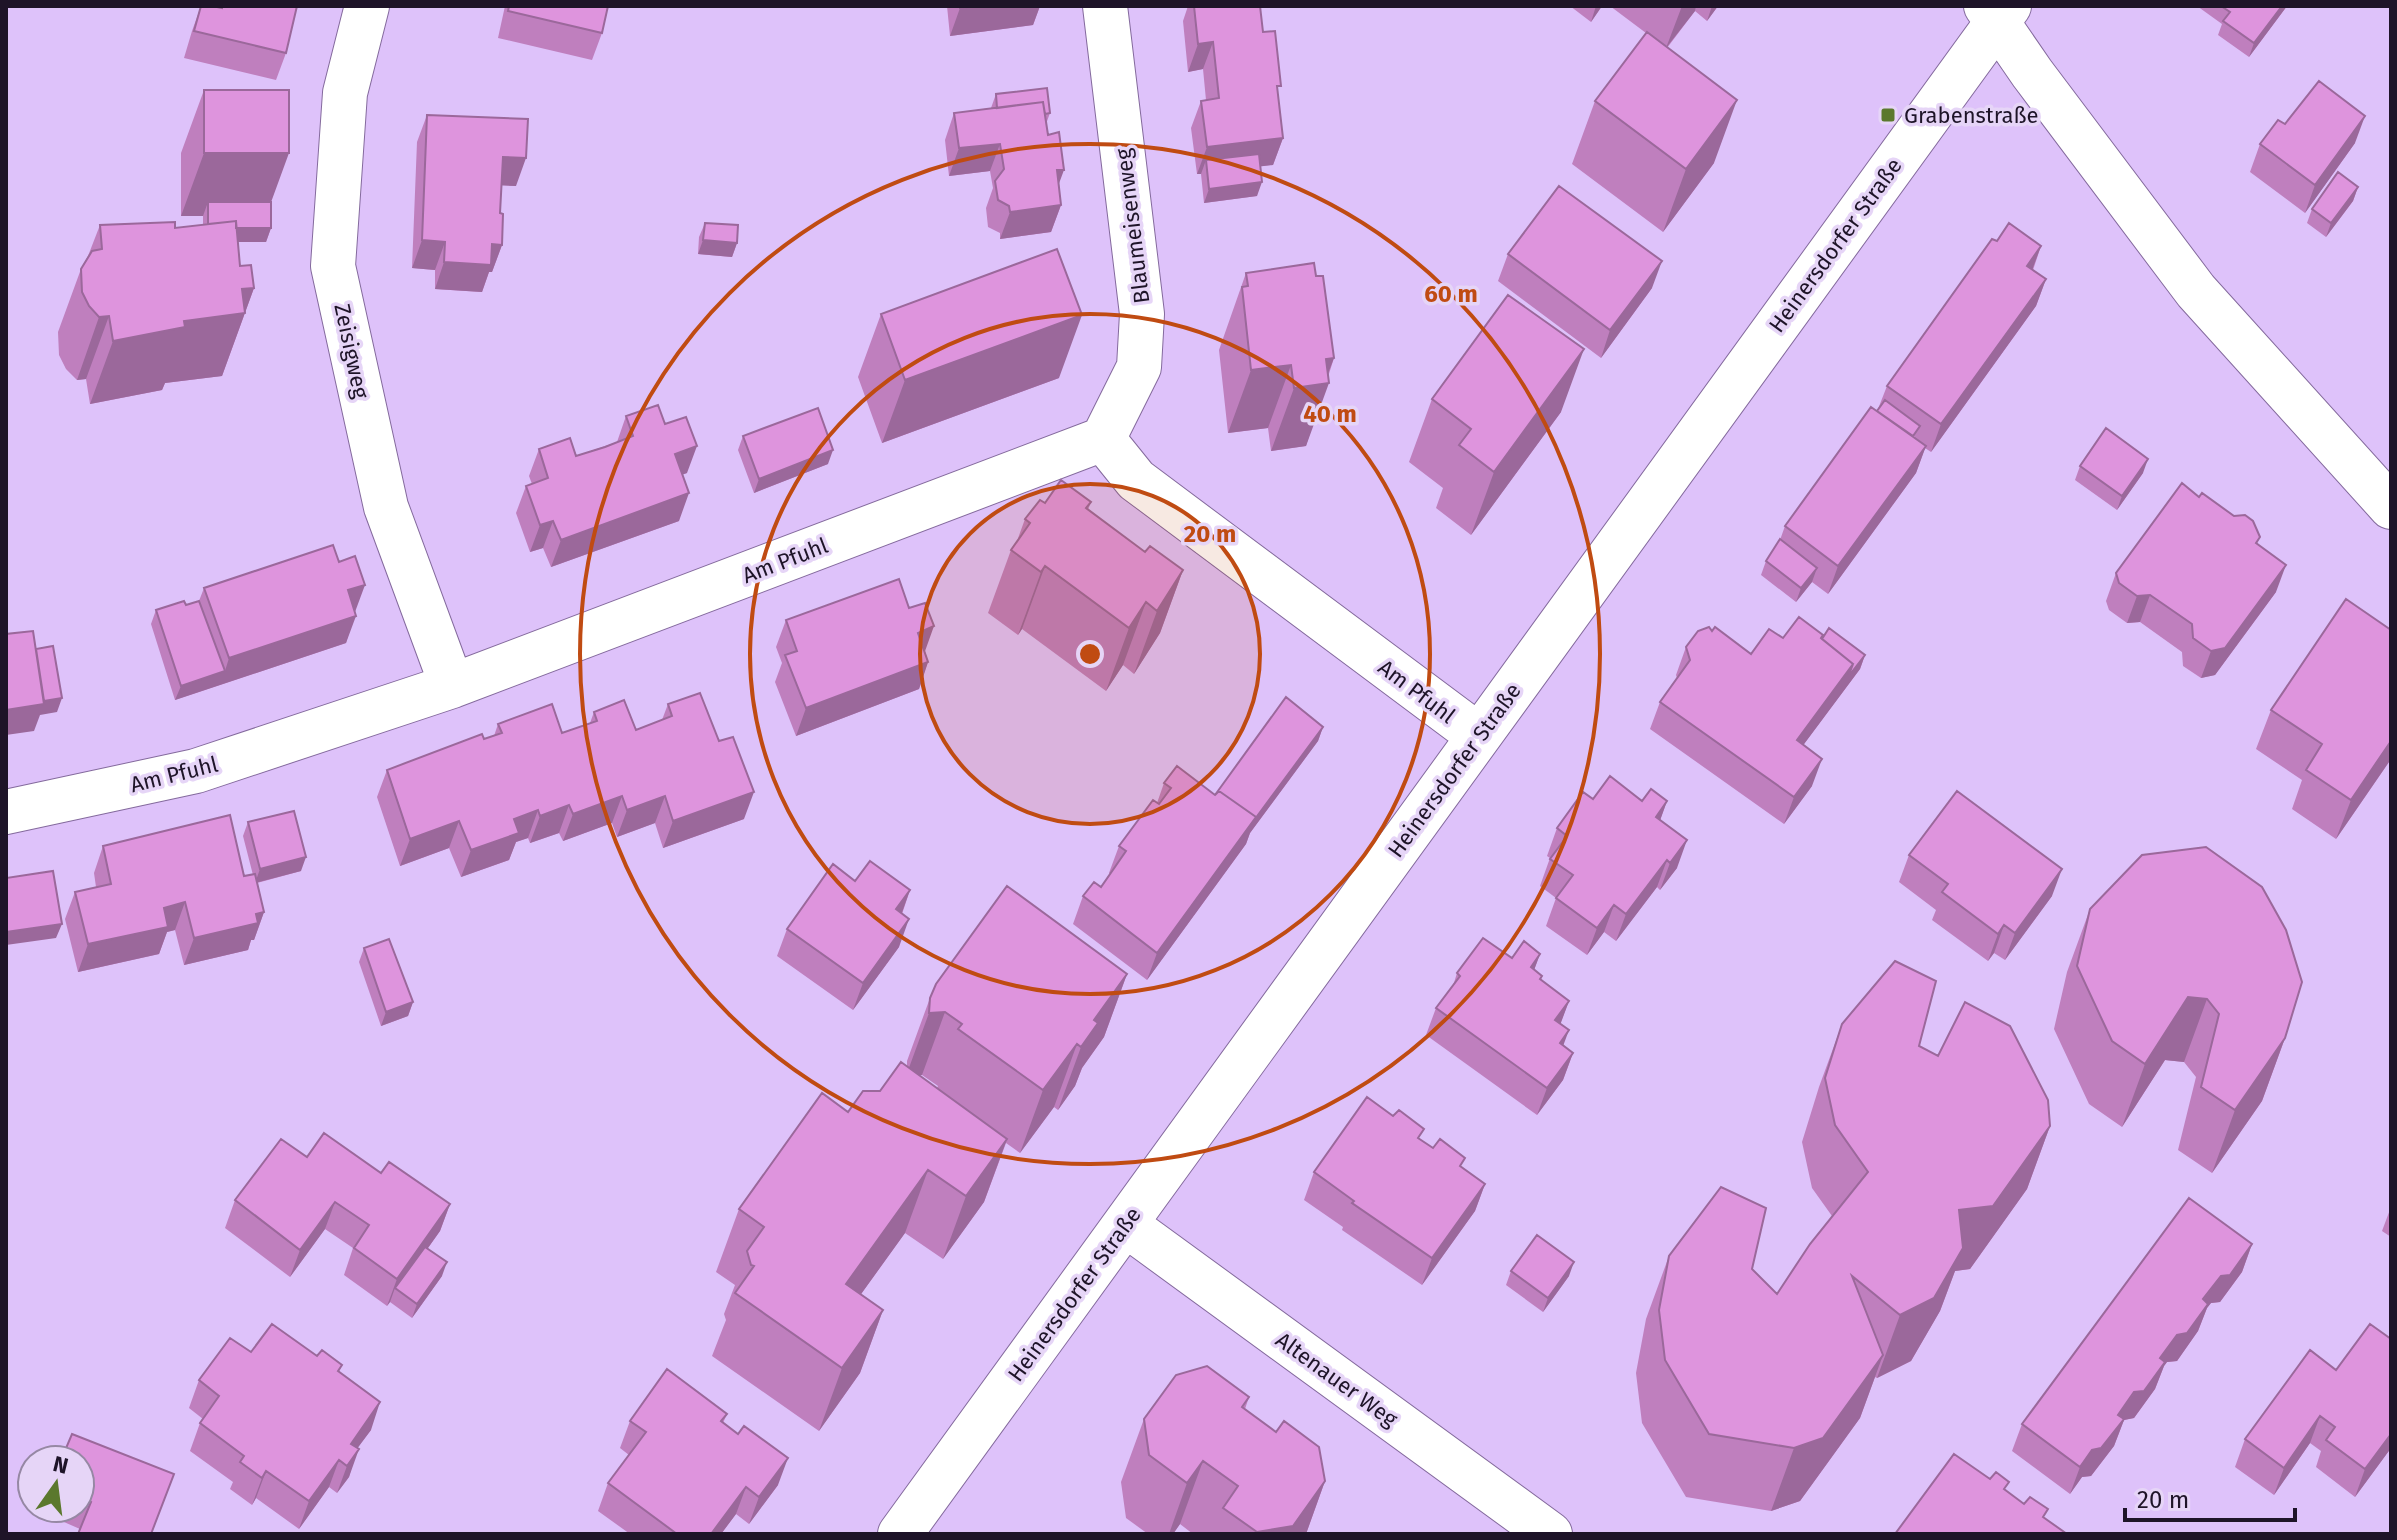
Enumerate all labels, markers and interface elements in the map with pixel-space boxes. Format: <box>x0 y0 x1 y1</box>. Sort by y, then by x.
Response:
place label: Grabenstraße <box>1904 102 2038 129</box>
marker: Grabenstraße <box>1879 106 1897 124</box>
street label: Blaumeisenweg <box>1110 146 1155 305</box>
street label: Heinersdorfer Straße <box>1763 153 1908 338</box>
text: 60 m <box>1424 280 1478 308</box>
street label: Zeisigweg <box>328 301 375 402</box>
text: 40 m <box>1303 400 1357 428</box>
text: 20 m <box>1184 520 1236 548</box>
street label: Am Pfuhl <box>739 532 832 589</box>
centre of rings <box>1076 640 1104 668</box>
street label: Am Pfuhl <box>1373 654 1461 729</box>
street label: Heinersdorfer Straße <box>1382 678 1527 863</box>
street label: Am Pfuhl <box>127 751 221 798</box>
street label: Heinersdorfer Straße <box>1002 1202 1147 1387</box>
street label: Altenauer Weg <box>1271 1326 1403 1433</box>
north arrow <box>16 1444 96 1524</box>
text: N <box>50 1450 71 1480</box>
scale bar <box>2125 1472 2295 1522</box>
text: 20 m <box>2137 1486 2189 1514</box>

